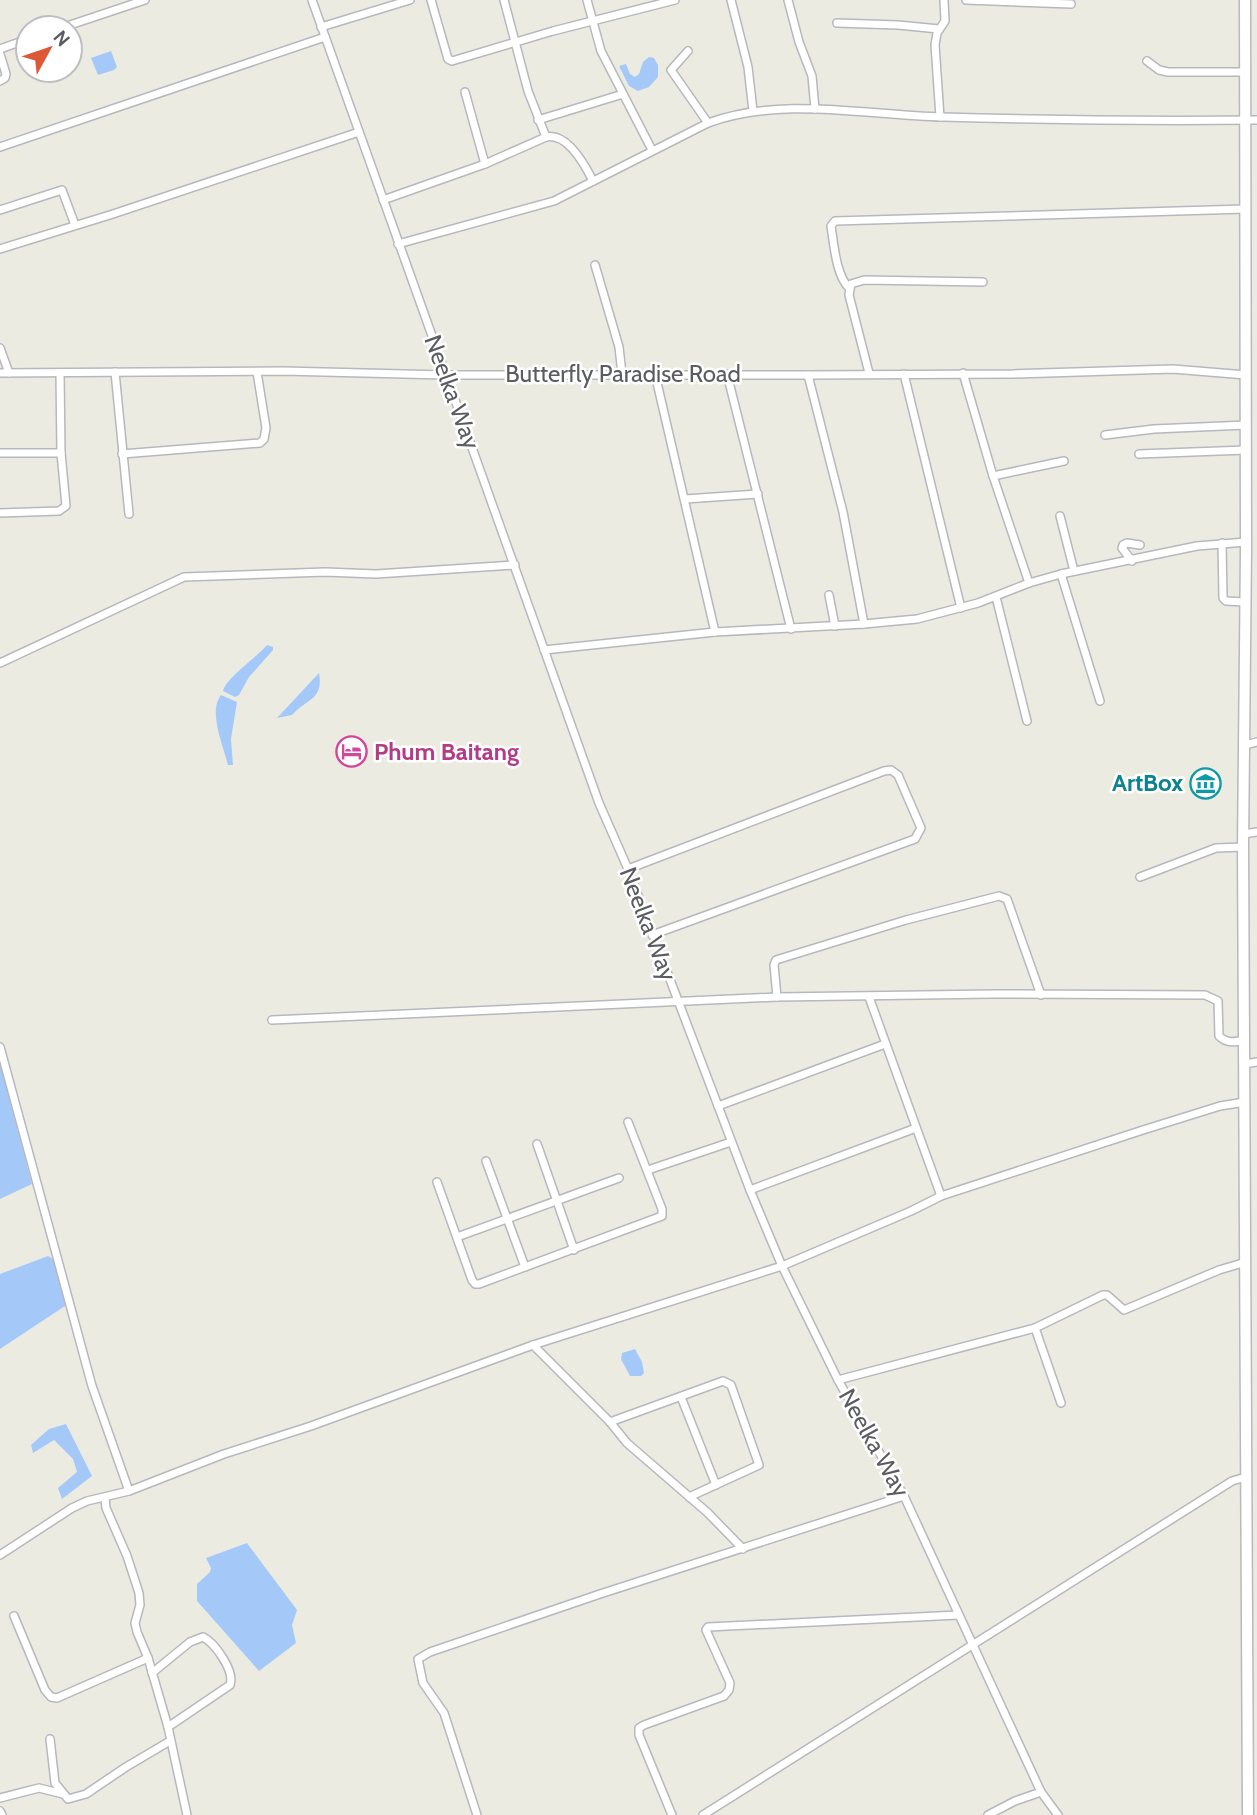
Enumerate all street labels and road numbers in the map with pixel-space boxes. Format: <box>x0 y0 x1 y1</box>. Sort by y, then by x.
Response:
street label: Neelka Way <box>418 331 486 453</box>
street label: Butterfly Paradise Road <box>505 359 741 388</box>
street label: Neelka Way <box>614 863 683 985</box>
street label: Neelka Way <box>833 1384 916 1502</box>

